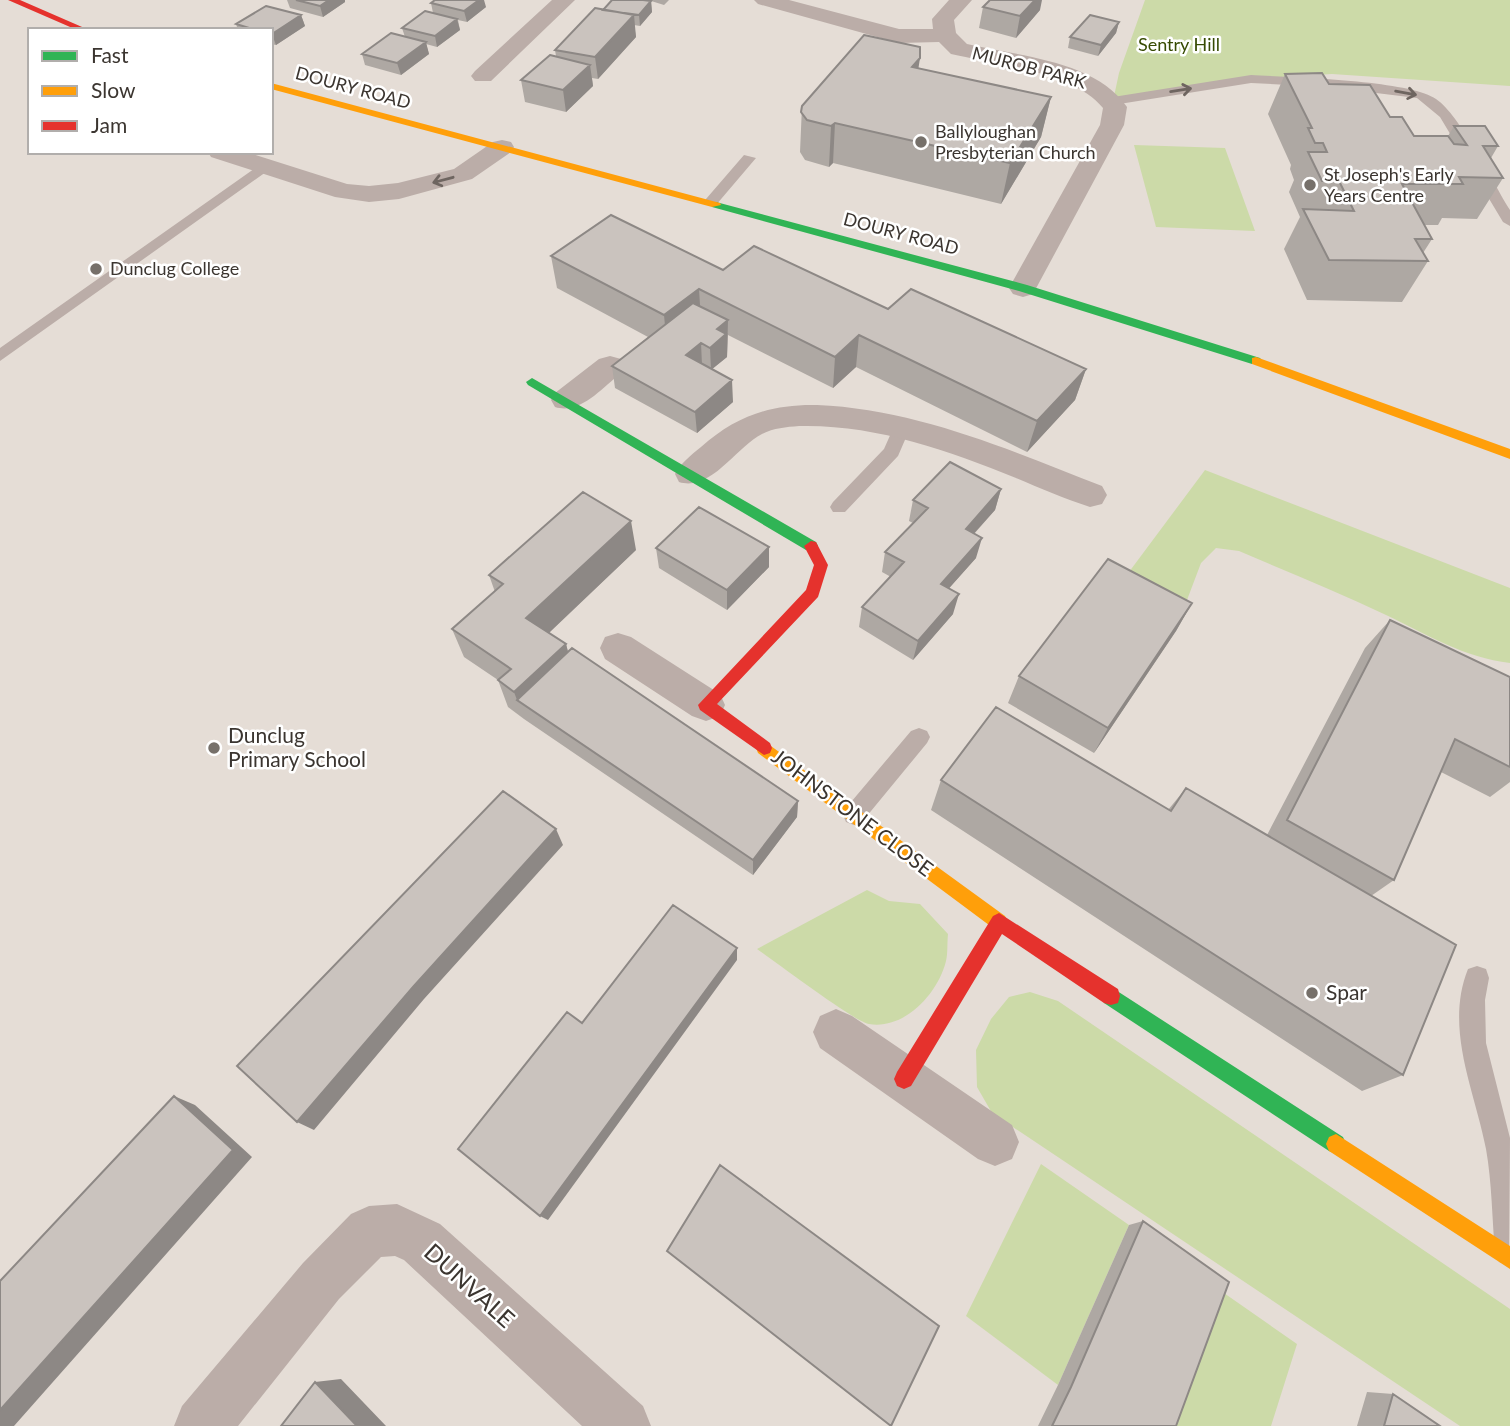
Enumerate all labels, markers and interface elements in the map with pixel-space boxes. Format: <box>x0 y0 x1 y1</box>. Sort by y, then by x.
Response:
legend <box>28 28 273 154</box>
park label: Sentry Hill <box>1138 33 1220 55</box>
street label: MUROB PARK <box>970 41 1089 93</box>
text: Fast <box>91 42 129 67</box>
street label: DOURY ROAD <box>293 61 413 113</box>
text: Slow <box>91 77 136 102</box>
one-way arrow <box>1169 83 1191 96</box>
one-way arrow <box>1394 87 1417 100</box>
text: Jam <box>91 112 127 137</box>
place label: Ballyloughan Presbyterian Church <box>935 120 1096 163</box>
marker: Ballyloughan Presbyterian Church <box>913 134 929 150</box>
place label: St Joseph's Early Years Centre <box>1324 163 1455 206</box>
one-way arrow <box>433 174 455 187</box>
marker: St Joseph's Early Years Centre <box>1302 177 1318 193</box>
street label: DOURY ROAD <box>841 207 961 259</box>
place label: Dunclug College <box>110 257 239 279</box>
marker: Dunclug College <box>88 261 104 277</box>
place label: Dunclug Primary School <box>228 722 366 771</box>
marker: Dunclug Primary School <box>206 740 222 756</box>
street label: JOHNSTONE CLOSE <box>767 743 939 881</box>
place label: Spar <box>1326 979 1367 1004</box>
marker: Spar <box>1304 985 1320 1001</box>
street label: DUNVALE <box>419 1237 521 1333</box>

